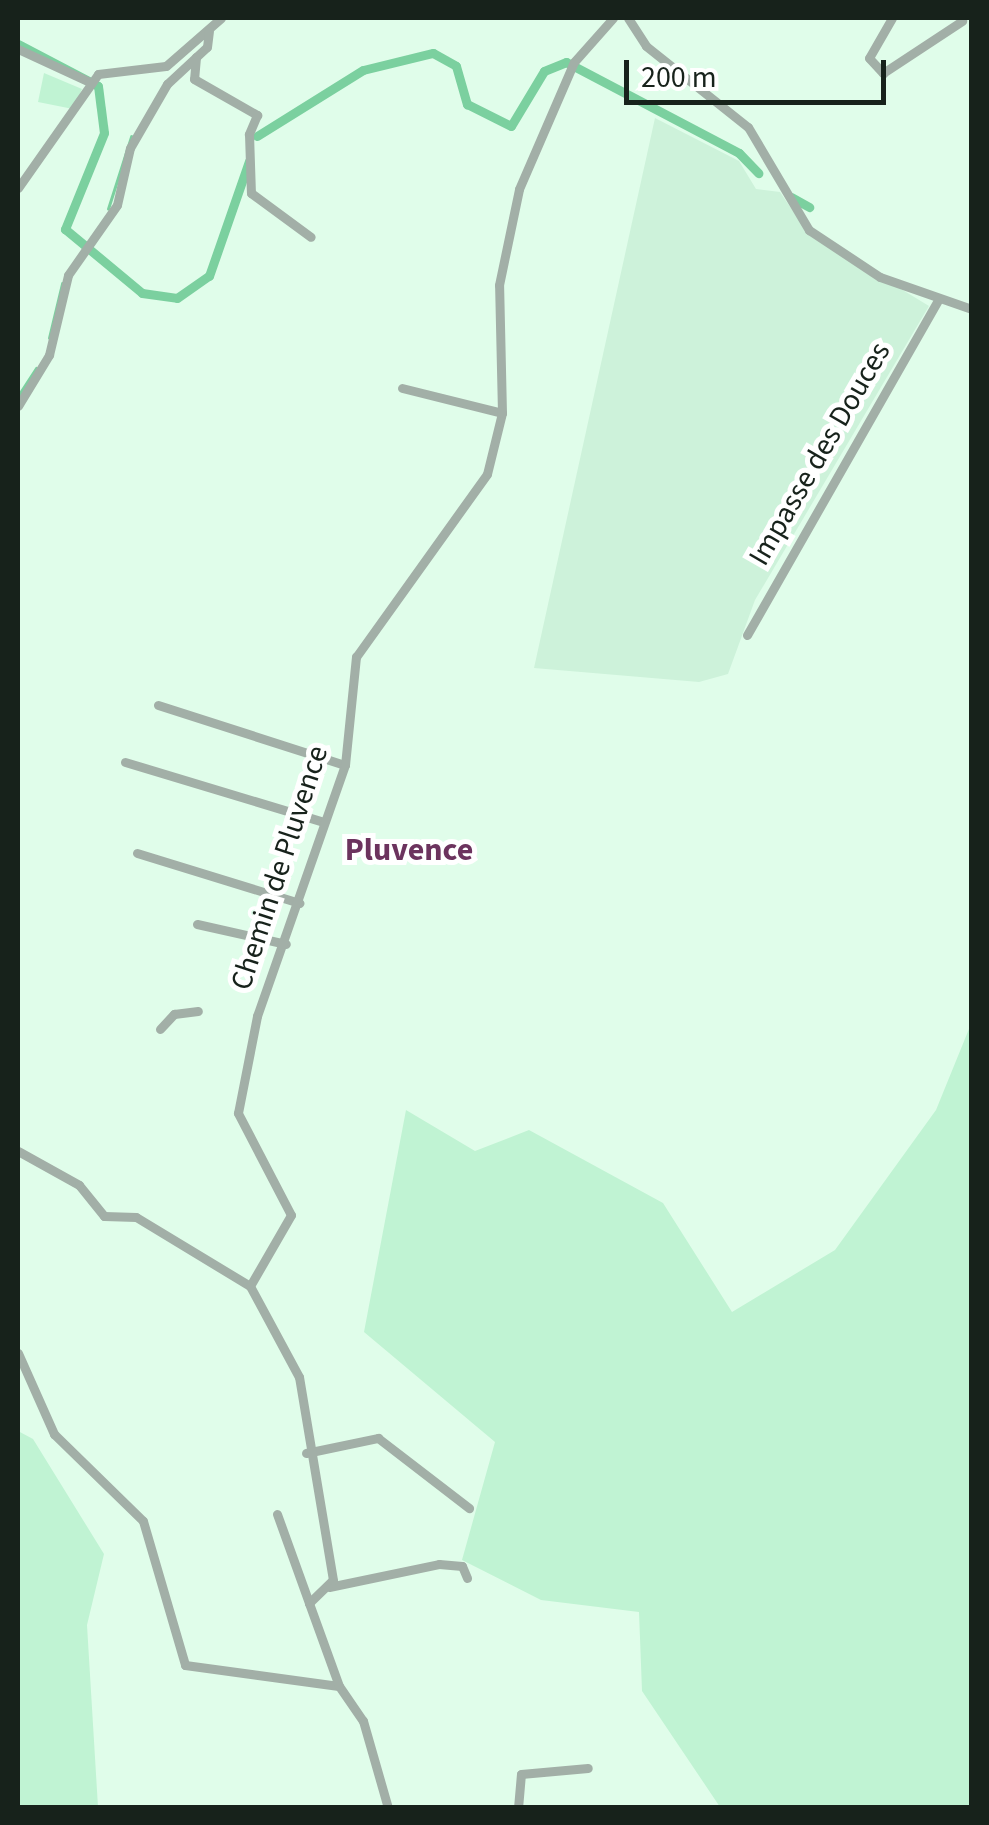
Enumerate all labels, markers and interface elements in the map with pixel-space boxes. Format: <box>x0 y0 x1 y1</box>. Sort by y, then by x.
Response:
scale bar <box>629 40 892 102</box>
text: 200 m <box>641 56 717 99</box>
street label: Impasse des Douces <box>741 336 899 572</box>
street label: Chemin de Pluvence <box>224 741 336 995</box>
district label: Pluvence <box>345 831 473 869</box>

